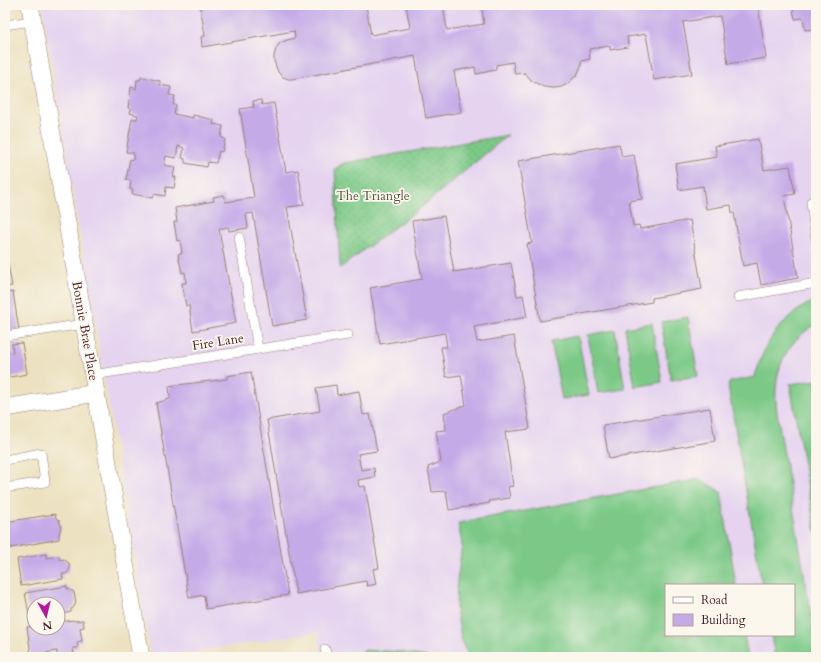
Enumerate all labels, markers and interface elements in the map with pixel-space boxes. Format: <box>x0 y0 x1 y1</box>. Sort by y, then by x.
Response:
park label: The Triangle <box>336 187 410 205</box>
street label: Bonnie Brae Place <box>67 280 103 382</box>
street label: Fire Lane <box>191 329 245 355</box>
legend <box>665 584 795 636</box>
text: Road <box>701 592 728 608</box>
north arrow <box>26 596 66 636</box>
text: Building <box>701 612 746 628</box>
text: N <box>41 617 53 634</box>

